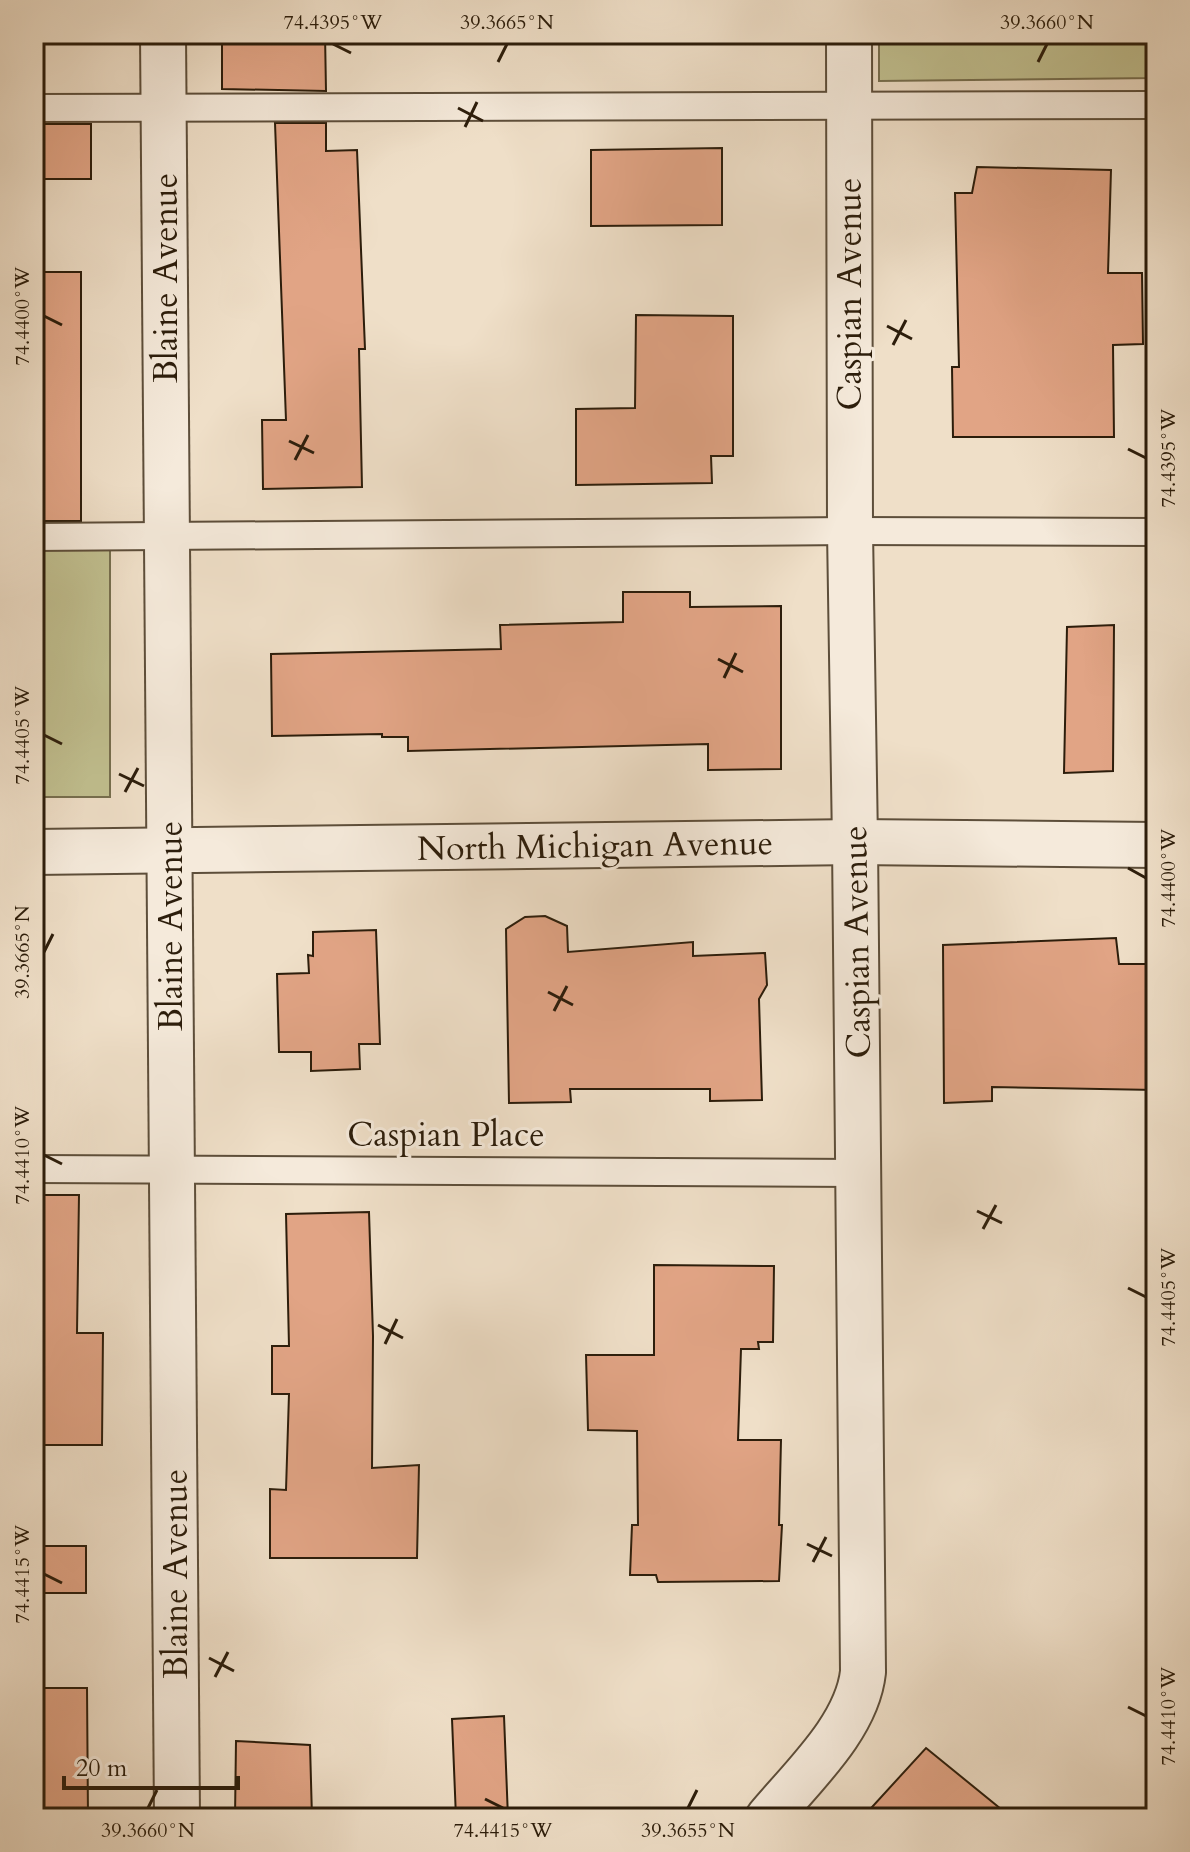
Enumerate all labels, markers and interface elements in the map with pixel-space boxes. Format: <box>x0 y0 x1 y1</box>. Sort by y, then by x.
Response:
text: 74.4395°W <box>284 9 383 36</box>
text: 39.3665°N <box>460 9 554 36</box>
text: 39.3660°N <box>1000 9 1094 36</box>
street label: Blaine Avenue <box>143 173 189 383</box>
street label: Caspian Avenue <box>827 177 873 411</box>
text: 74.4400°W <box>9 266 36 365</box>
text: 74.4395°W <box>1155 408 1182 507</box>
text: 74.4405°W <box>9 685 36 784</box>
street label: North Michigan Avenue <box>417 820 773 872</box>
street label: Blaine Avenue <box>148 821 194 1031</box>
street label: Caspian Avenue <box>832 825 882 1059</box>
text: 74.4400°W <box>1155 828 1182 927</box>
text: 39.3665°N <box>9 905 36 999</box>
text: 74.4410°W <box>9 1105 36 1204</box>
street label: Caspian Place <box>347 1112 545 1158</box>
text: 74.4405°W <box>1155 1247 1182 1346</box>
street label: Blaine Avenue <box>153 1469 199 1679</box>
text: 74.4415°W <box>9 1524 36 1623</box>
text: 74.4410°W <box>1155 1666 1182 1765</box>
scale bar <box>64 1740 238 1790</box>
text: 20 m <box>76 1752 128 1785</box>
text: 39.3660°N <box>101 1817 195 1844</box>
text: 74.4415°W <box>454 1817 553 1844</box>
text: 39.3655°N <box>641 1817 735 1844</box>

